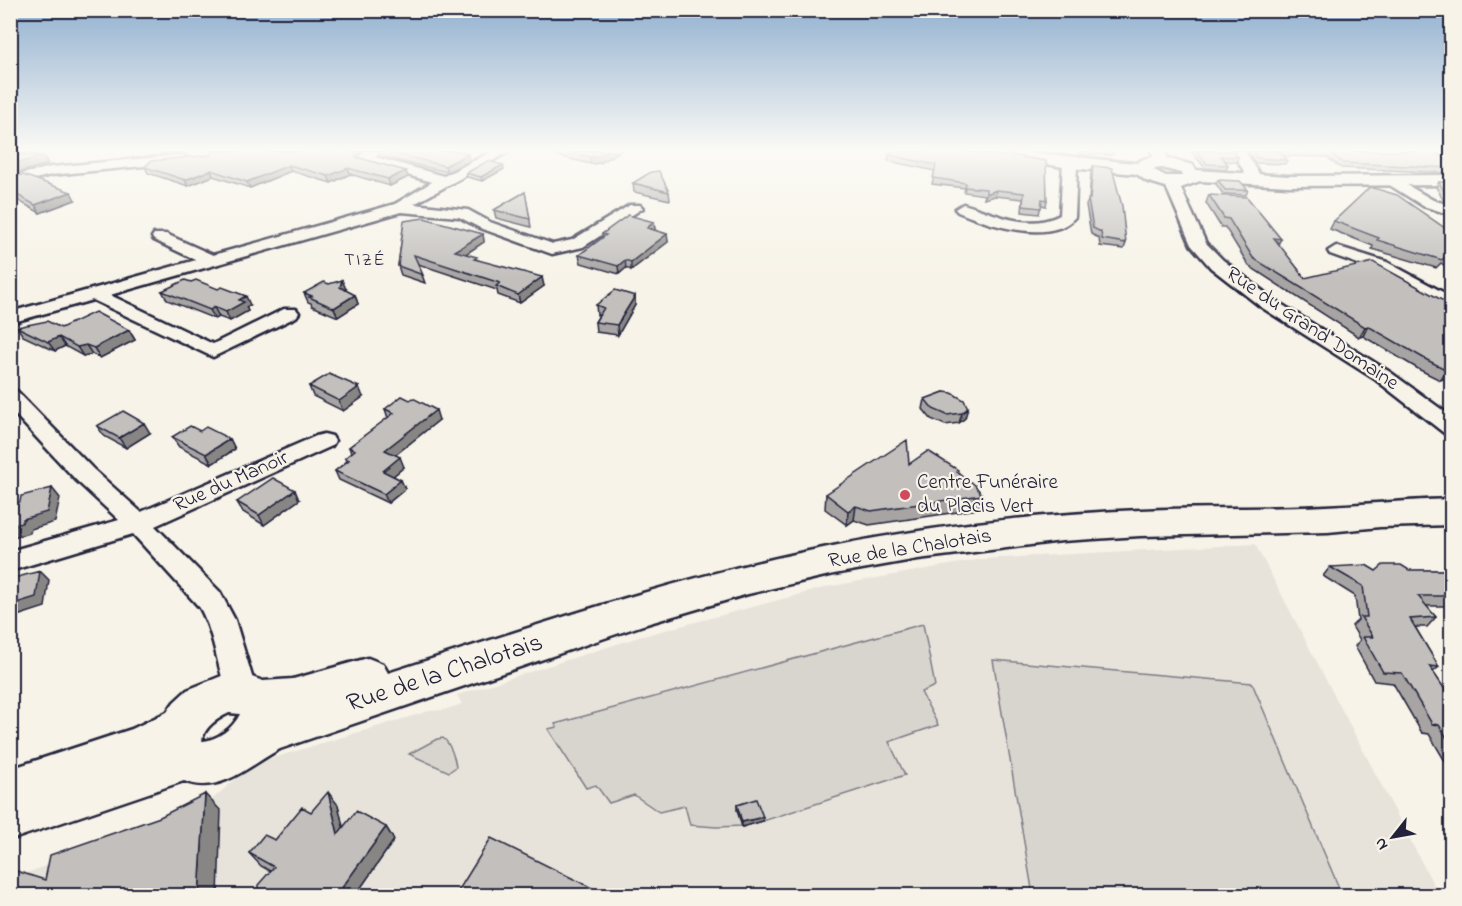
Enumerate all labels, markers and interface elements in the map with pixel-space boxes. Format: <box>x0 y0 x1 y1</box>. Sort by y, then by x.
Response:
district label: TIZÉ <box>344 248 386 274</box>
street label: Rue du Grand Domaine <box>1219 260 1405 399</box>
street label: Rue du Manoir <box>169 443 294 521</box>
place label: Centre Funéraire du Placis Vert <box>917 468 1059 522</box>
marker: Centre Funéraire du Placis Vert <box>898 488 912 502</box>
street label: Rue de la Chalotais <box>826 521 994 577</box>
street label: Rue de la Chalotais <box>342 624 548 724</box>
north arrow <box>1363 807 1423 867</box>
text: N <box>1369 833 1395 855</box>

